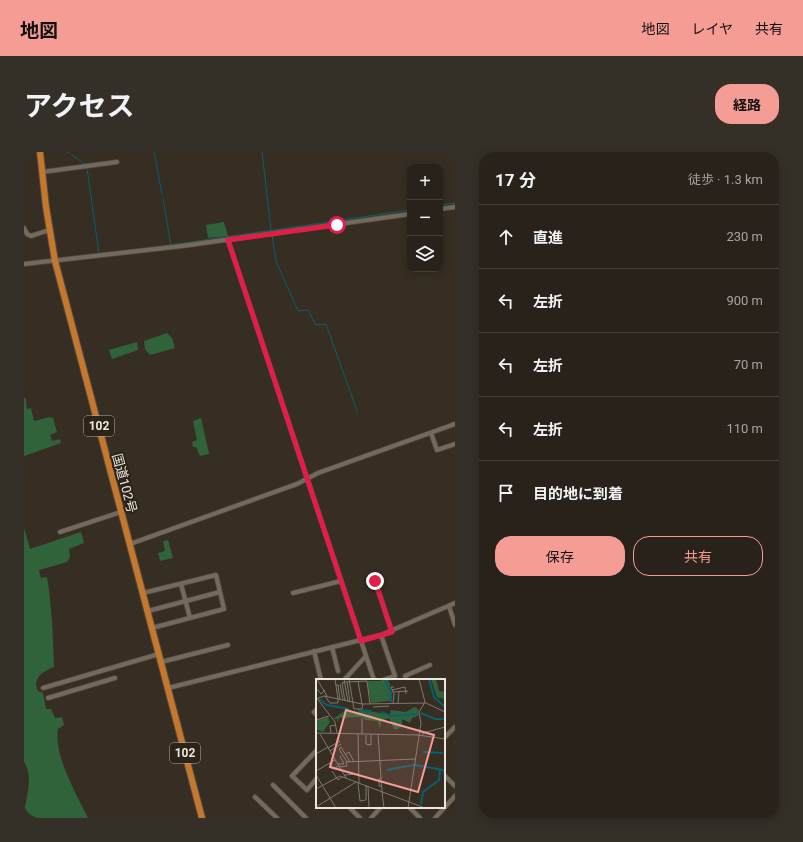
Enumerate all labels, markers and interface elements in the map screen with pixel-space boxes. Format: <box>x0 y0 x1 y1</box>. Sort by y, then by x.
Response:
text: 地図 <box>20 19 58 42</box>
text: 地図 <box>641 21 669 37</box>
text: レイヤ <box>691 21 733 37</box>
text: 共有 <box>755 21 783 37</box>
button: 経路 <box>715 84 779 124</box>
text: アクセス <box>24 90 135 123</box>
map controls <box>407 164 443 272</box>
button: + <box>407 164 443 200</box>
text: 17 分 <box>495 170 536 190</box>
text: 徒歩 · 1.3 km <box>688 172 763 187</box>
button: − <box>407 200 443 236</box>
route start <box>328 216 346 234</box>
icon: ahead <box>495 226 517 248</box>
text: 直進 <box>533 229 563 247</box>
text: 230 m <box>726 229 763 244</box>
button: layers <box>407 236 443 272</box>
icon: left <box>495 290 517 312</box>
text: 左折 <box>533 293 563 311</box>
text: 900 m <box>726 293 763 308</box>
icon: left <box>495 354 517 376</box>
text: 左折 <box>533 357 563 375</box>
text: 70 m <box>734 357 763 372</box>
road number: 102 <box>84 416 114 436</box>
icon: left <box>495 418 517 440</box>
text: 左折 <box>533 421 563 439</box>
text: 110 m <box>726 421 763 436</box>
street label: 国道102号 <box>109 452 140 514</box>
icon: arrive <box>495 482 517 504</box>
text: 目的地に到着 <box>533 485 623 503</box>
button: 保存 <box>495 536 625 576</box>
button: 共有 <box>633 536 763 576</box>
route end <box>366 572 384 590</box>
inset map <box>316 679 445 808</box>
road number: 102 <box>170 743 200 763</box>

